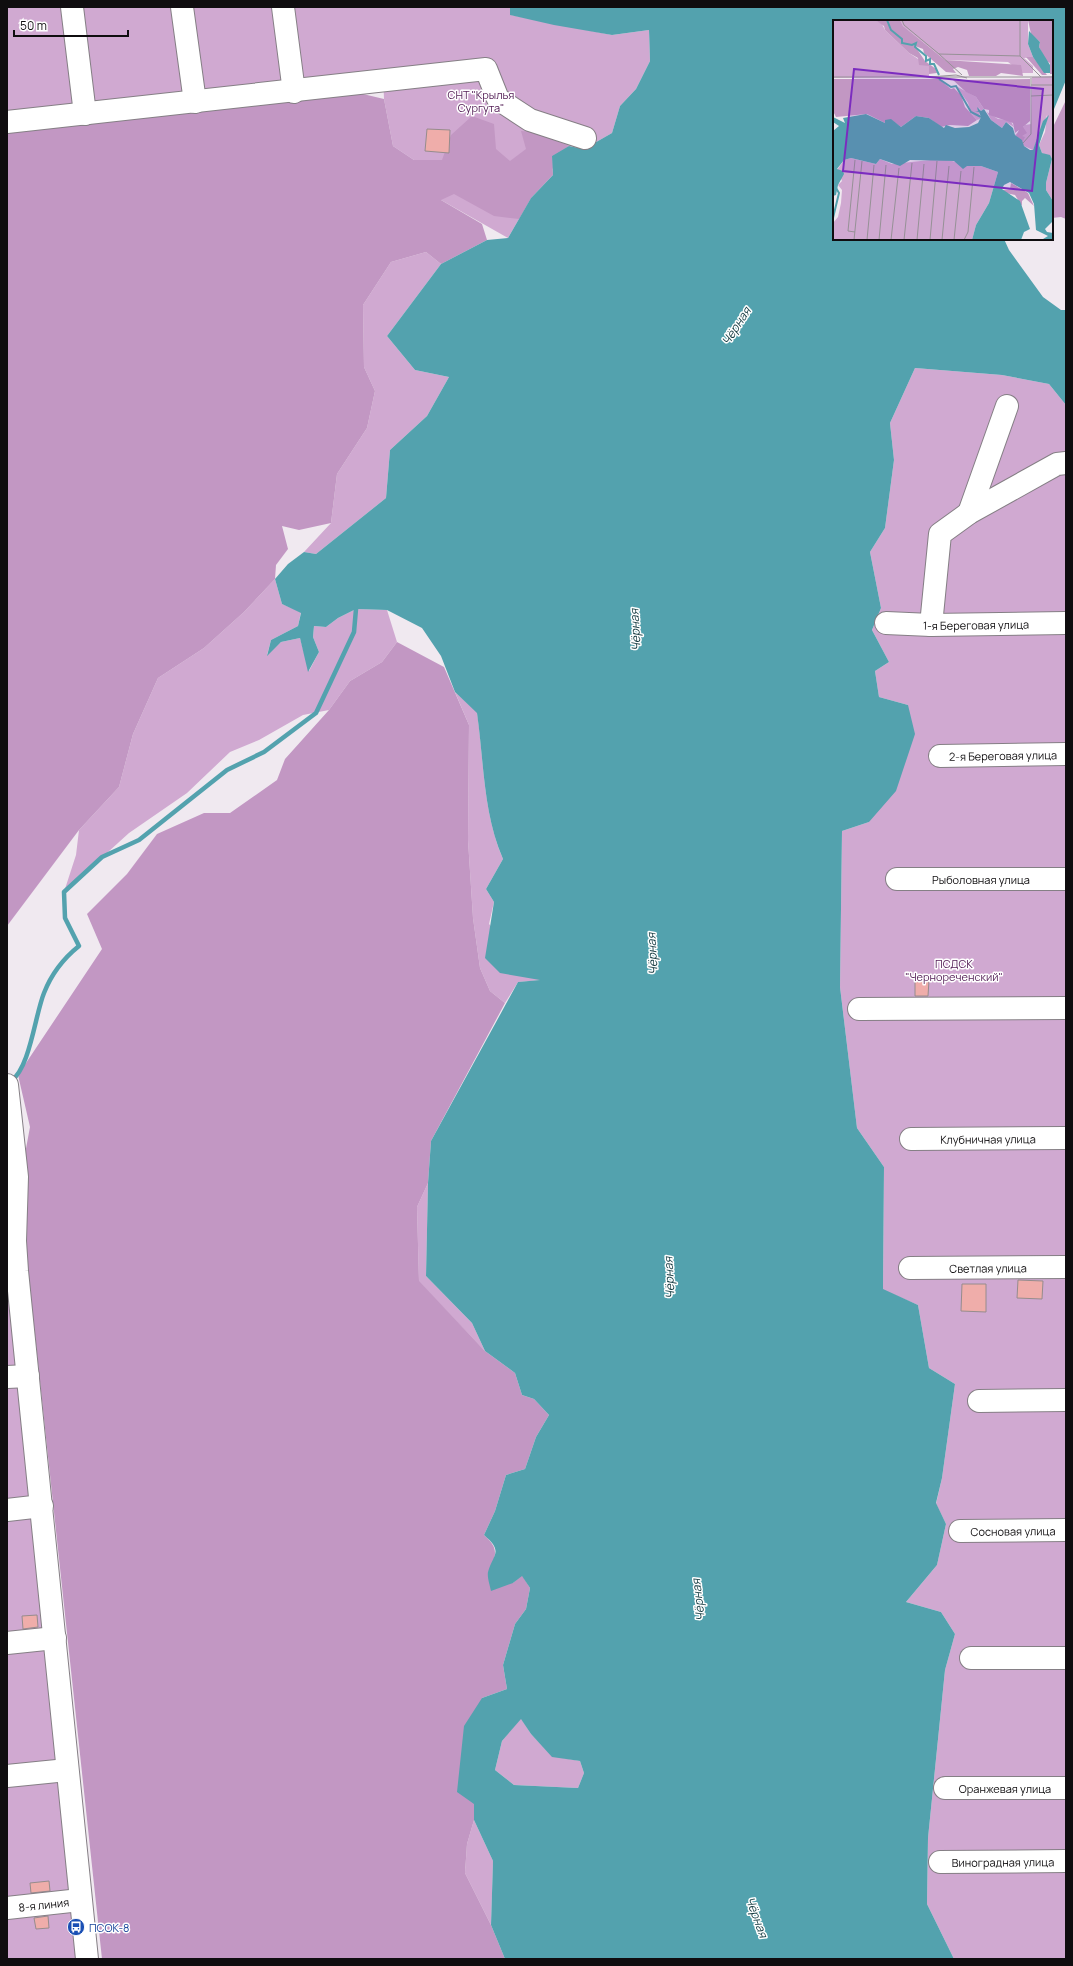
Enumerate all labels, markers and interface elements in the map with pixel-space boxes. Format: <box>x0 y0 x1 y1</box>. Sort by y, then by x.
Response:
scale bar <box>14 12 128 38</box>
text: 50 m <box>20 17 47 34</box>
inset map <box>833 20 1053 240</box>
park label: CНТ "Крылья Сургута" <box>448 87 514 115</box>
water label: Чёрная <box>717 302 755 348</box>
water label: Чёрная <box>625 607 645 652</box>
street label: 1-я Береговая улица <box>923 616 1029 633</box>
street label: 2-я Береговая улица <box>949 747 1057 763</box>
street label: Рыболовная улица <box>932 872 1030 887</box>
water label: Чёрная <box>642 931 662 976</box>
park label: ПСДСК "Чернореченский" <box>905 956 1003 984</box>
street label: Клубничная улица <box>940 1131 1036 1146</box>
water label: Чёрная <box>659 1255 679 1300</box>
street label: Светлая улица <box>949 1260 1027 1275</box>
street label: Сосновая улица <box>970 1523 1056 1538</box>
water label: Чёрная <box>687 1577 709 1622</box>
street label: Оранжевая улица <box>959 1781 1051 1796</box>
street label: Виноградная улица <box>952 1854 1054 1869</box>
street label: 8-я линия <box>18 1894 70 1914</box>
water label: Чёрная <box>742 1894 773 1941</box>
bus stop icon: ПСОК-8 <box>66 1917 86 1937</box>
place label: ПСОК-8 <box>89 1920 129 1935</box>

